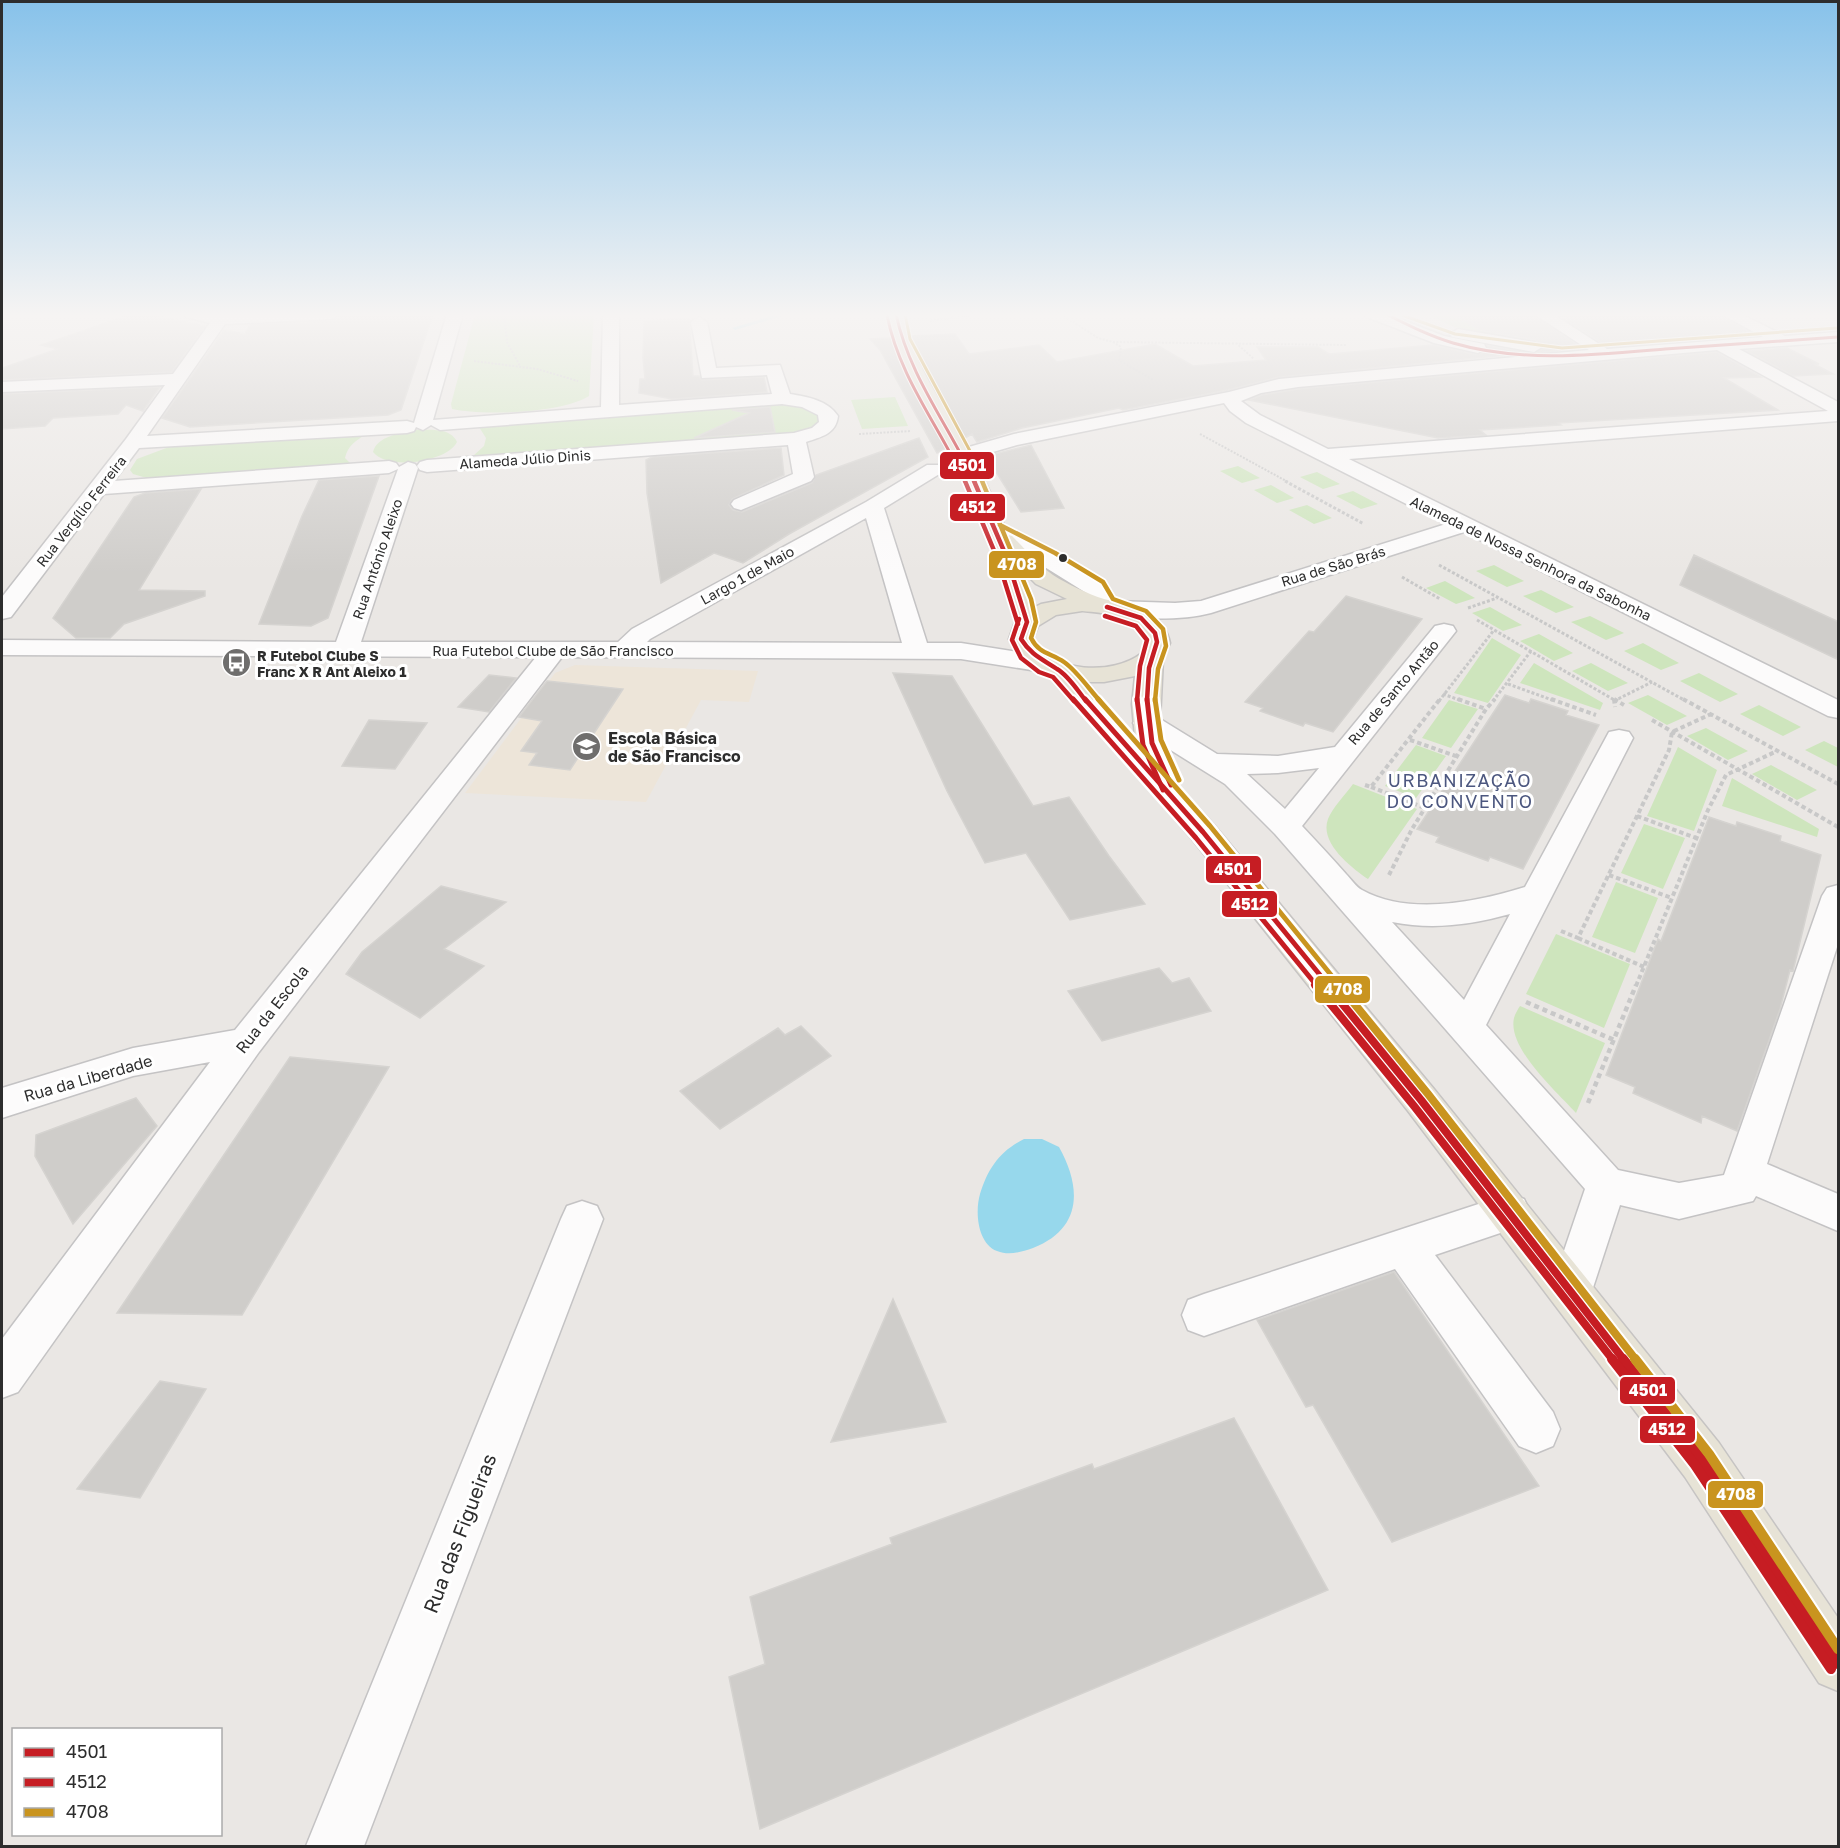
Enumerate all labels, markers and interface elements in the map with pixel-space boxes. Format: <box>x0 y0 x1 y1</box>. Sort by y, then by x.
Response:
street label: Alameda Júlio Dinis <box>459 446 591 472</box>
line badge: 4501 <box>939 451 995 480</box>
street label: Rua Vergílio Ferreira <box>32 452 130 570</box>
text: 4501 <box>948 455 986 475</box>
street label: Alameda de Nossa Senhora da Sabonha <box>1408 492 1654 624</box>
line badge: 4512 <box>949 493 1006 522</box>
street label: Rua António Aleixo <box>348 496 406 622</box>
text: 4512 <box>958 497 996 517</box>
street label: Largo 1 de Maio <box>697 542 797 608</box>
street label: Rua de São Brás <box>1279 542 1387 590</box>
line badge: 4708 <box>988 550 1045 579</box>
unlabelled marker <box>1057 552 1069 564</box>
text: 4708 <box>997 554 1037 574</box>
street label: Rua de Santo Antão <box>1344 636 1442 748</box>
street label: Rua Futebol Clube de São Francisco <box>432 642 674 659</box>
bus stop icon: R Futebol Clube S Franc X R Ant Aleixo 1 <box>220 647 252 679</box>
place label: R Futebol Clube S Franc X R Ant Aleixo 1 <box>257 647 407 680</box>
place label: Escola Básica de São Francisco <box>608 728 741 766</box>
school or university icon: Escola Básica de São Francisco <box>571 731 603 763</box>
district label: URBANIZAÇÃO DO CONVENTO <box>1387 769 1534 812</box>
line badge: 4501 <box>1205 855 1262 884</box>
text: 4501 <box>1214 859 1252 879</box>
line badge: 4512 <box>1221 890 1278 918</box>
text: 4512 <box>1231 894 1269 914</box>
street label: Rua da Escola <box>231 961 313 1057</box>
line badge: 4708 <box>1314 975 1371 1004</box>
text: 4708 <box>1323 979 1363 999</box>
street label: Rua da Liberdade <box>21 1050 155 1106</box>
line badge: 4501 <box>1619 1376 1676 1405</box>
text: 4501 <box>1629 1380 1667 1400</box>
line badge: 4512 <box>1639 1415 1696 1444</box>
text: 4512 <box>1648 1419 1686 1439</box>
street label: Rua das Figueiras <box>418 1450 500 1616</box>
line badge: 4708 <box>1707 1480 1764 1509</box>
text: 4708 <box>1716 1484 1756 1504</box>
legend <box>12 1728 222 1836</box>
text: 4501 <box>66 1740 108 1762</box>
text: 4512 <box>66 1770 107 1792</box>
text: 4708 <box>66 1800 109 1822</box>

